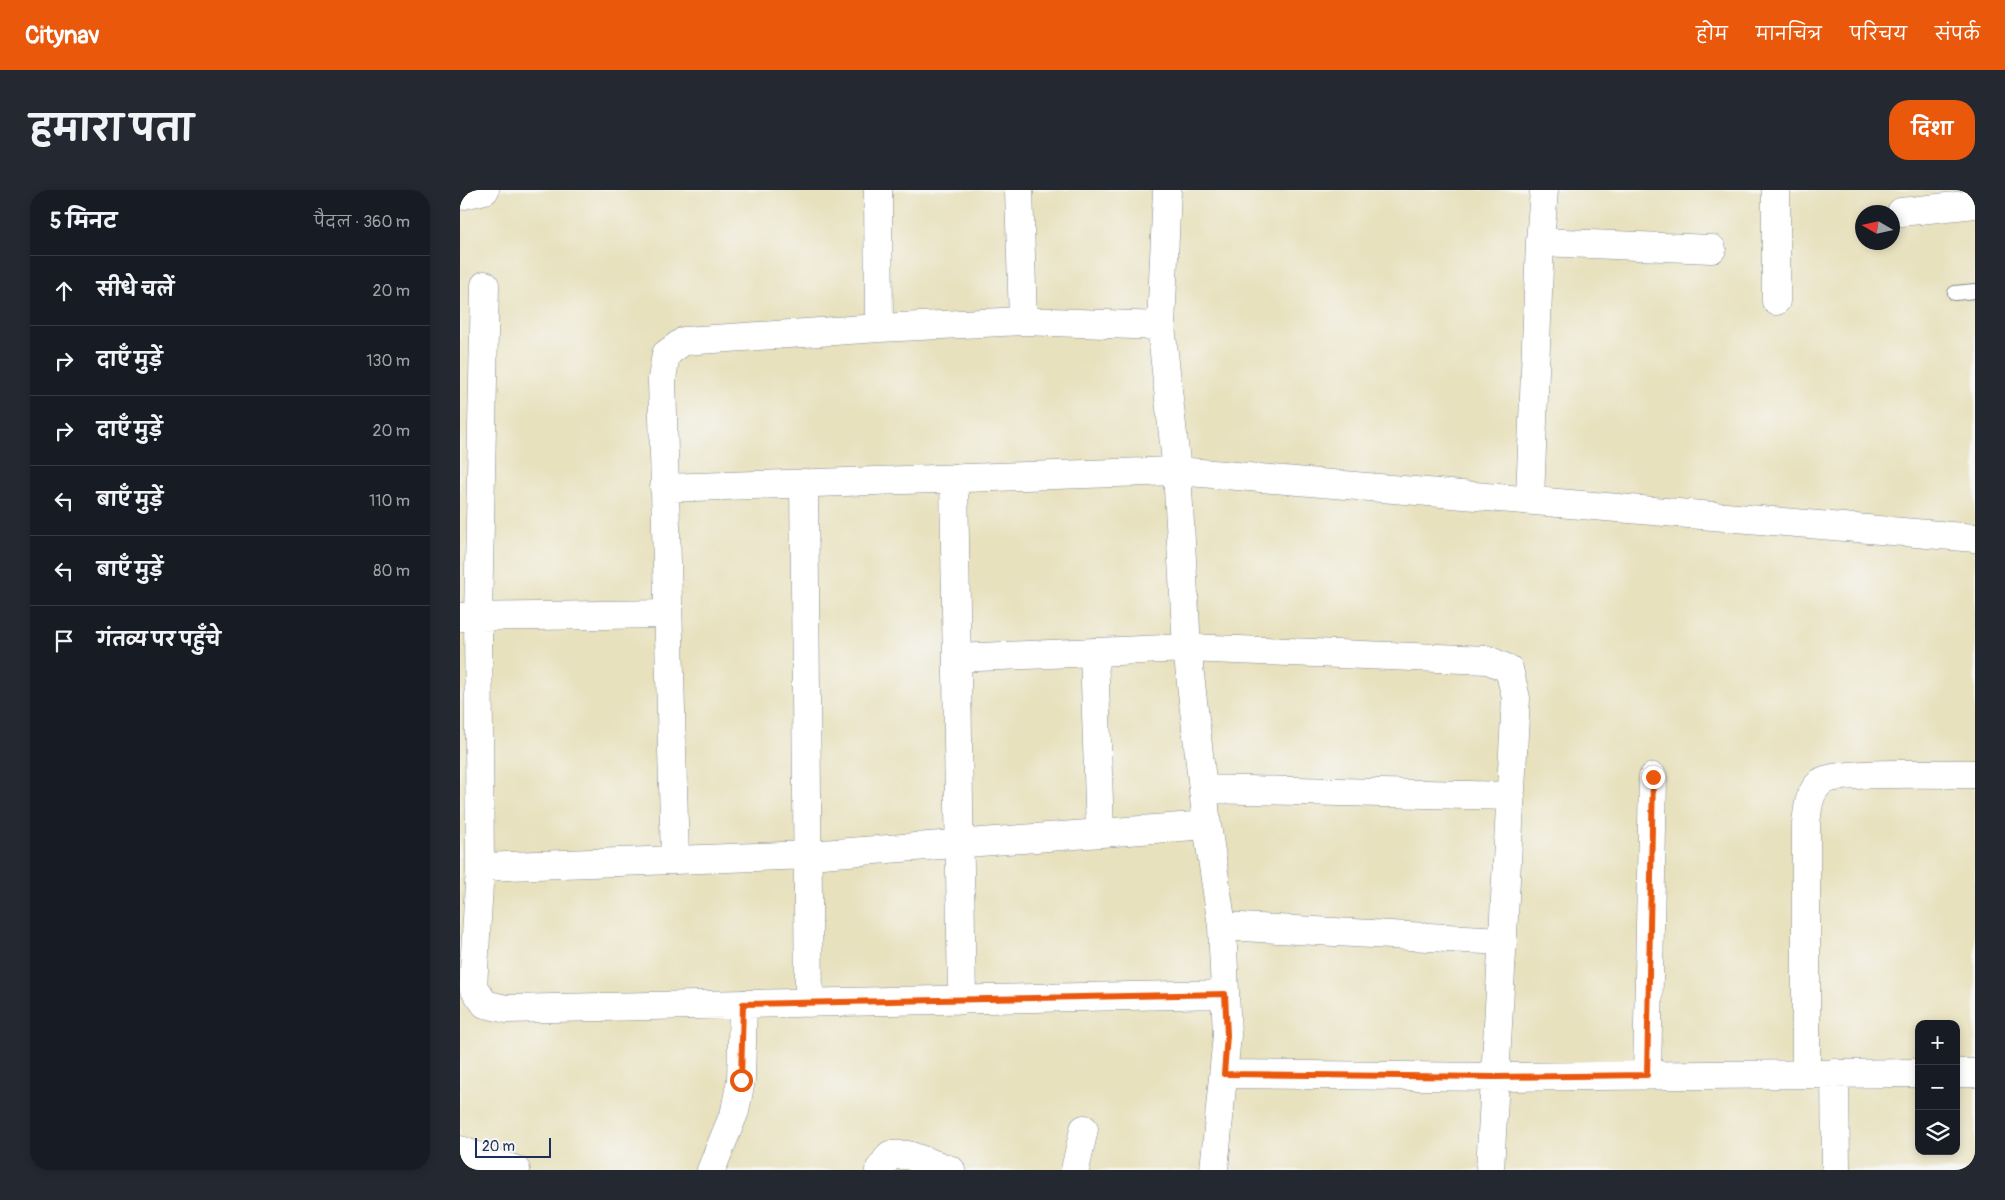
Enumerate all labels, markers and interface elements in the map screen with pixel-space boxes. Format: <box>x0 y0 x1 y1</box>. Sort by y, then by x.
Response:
text: Citynav <box>25 21 100 50</box>
text: होम <box>1696 23 1728 46</box>
text: मानचित्र <box>1756 23 1822 46</box>
text: परिचय <box>1850 23 1907 46</box>
text: संपर्क <box>1935 23 1980 46</box>
button: दिशा <box>1889 100 1975 160</box>
text: हमारा पता <box>30 107 193 151</box>
north arrow <box>1855 205 1900 250</box>
text: 5 मिनट <box>50 208 117 235</box>
text: पैदल · 360 m <box>314 212 410 232</box>
icon: ahead <box>50 277 78 305</box>
text: सीधे चलें <box>97 278 174 302</box>
text: 20 m <box>372 281 410 301</box>
icon: right <box>50 347 78 375</box>
text: दाएँ मुड़ें <box>97 348 162 372</box>
text: 130 m <box>366 351 410 371</box>
icon: right <box>50 417 78 445</box>
text: दाएँ मुड़ें <box>97 418 162 442</box>
text: 20 m <box>372 421 410 441</box>
icon: left <box>50 487 78 515</box>
text: बाएँ मुड़ें <box>97 488 163 512</box>
text: 110 m <box>369 491 410 511</box>
icon: left <box>50 557 78 585</box>
text: बाएँ मुड़ें <box>97 558 163 582</box>
text: 80 m <box>373 561 410 581</box>
icon: arrive <box>50 627 78 655</box>
text: गंतव्य पर पहुँचे <box>97 628 221 652</box>
route end <box>1642 766 1665 789</box>
map controls <box>1915 1020 1960 1155</box>
button: + <box>1915 1020 1960 1065</box>
button: − <box>1915 1065 1960 1110</box>
route start <box>730 1069 753 1092</box>
button: layers <box>1915 1110 1960 1155</box>
scale bar <box>475 1135 551 1158</box>
text: 20 m <box>482 1138 515 1155</box>

